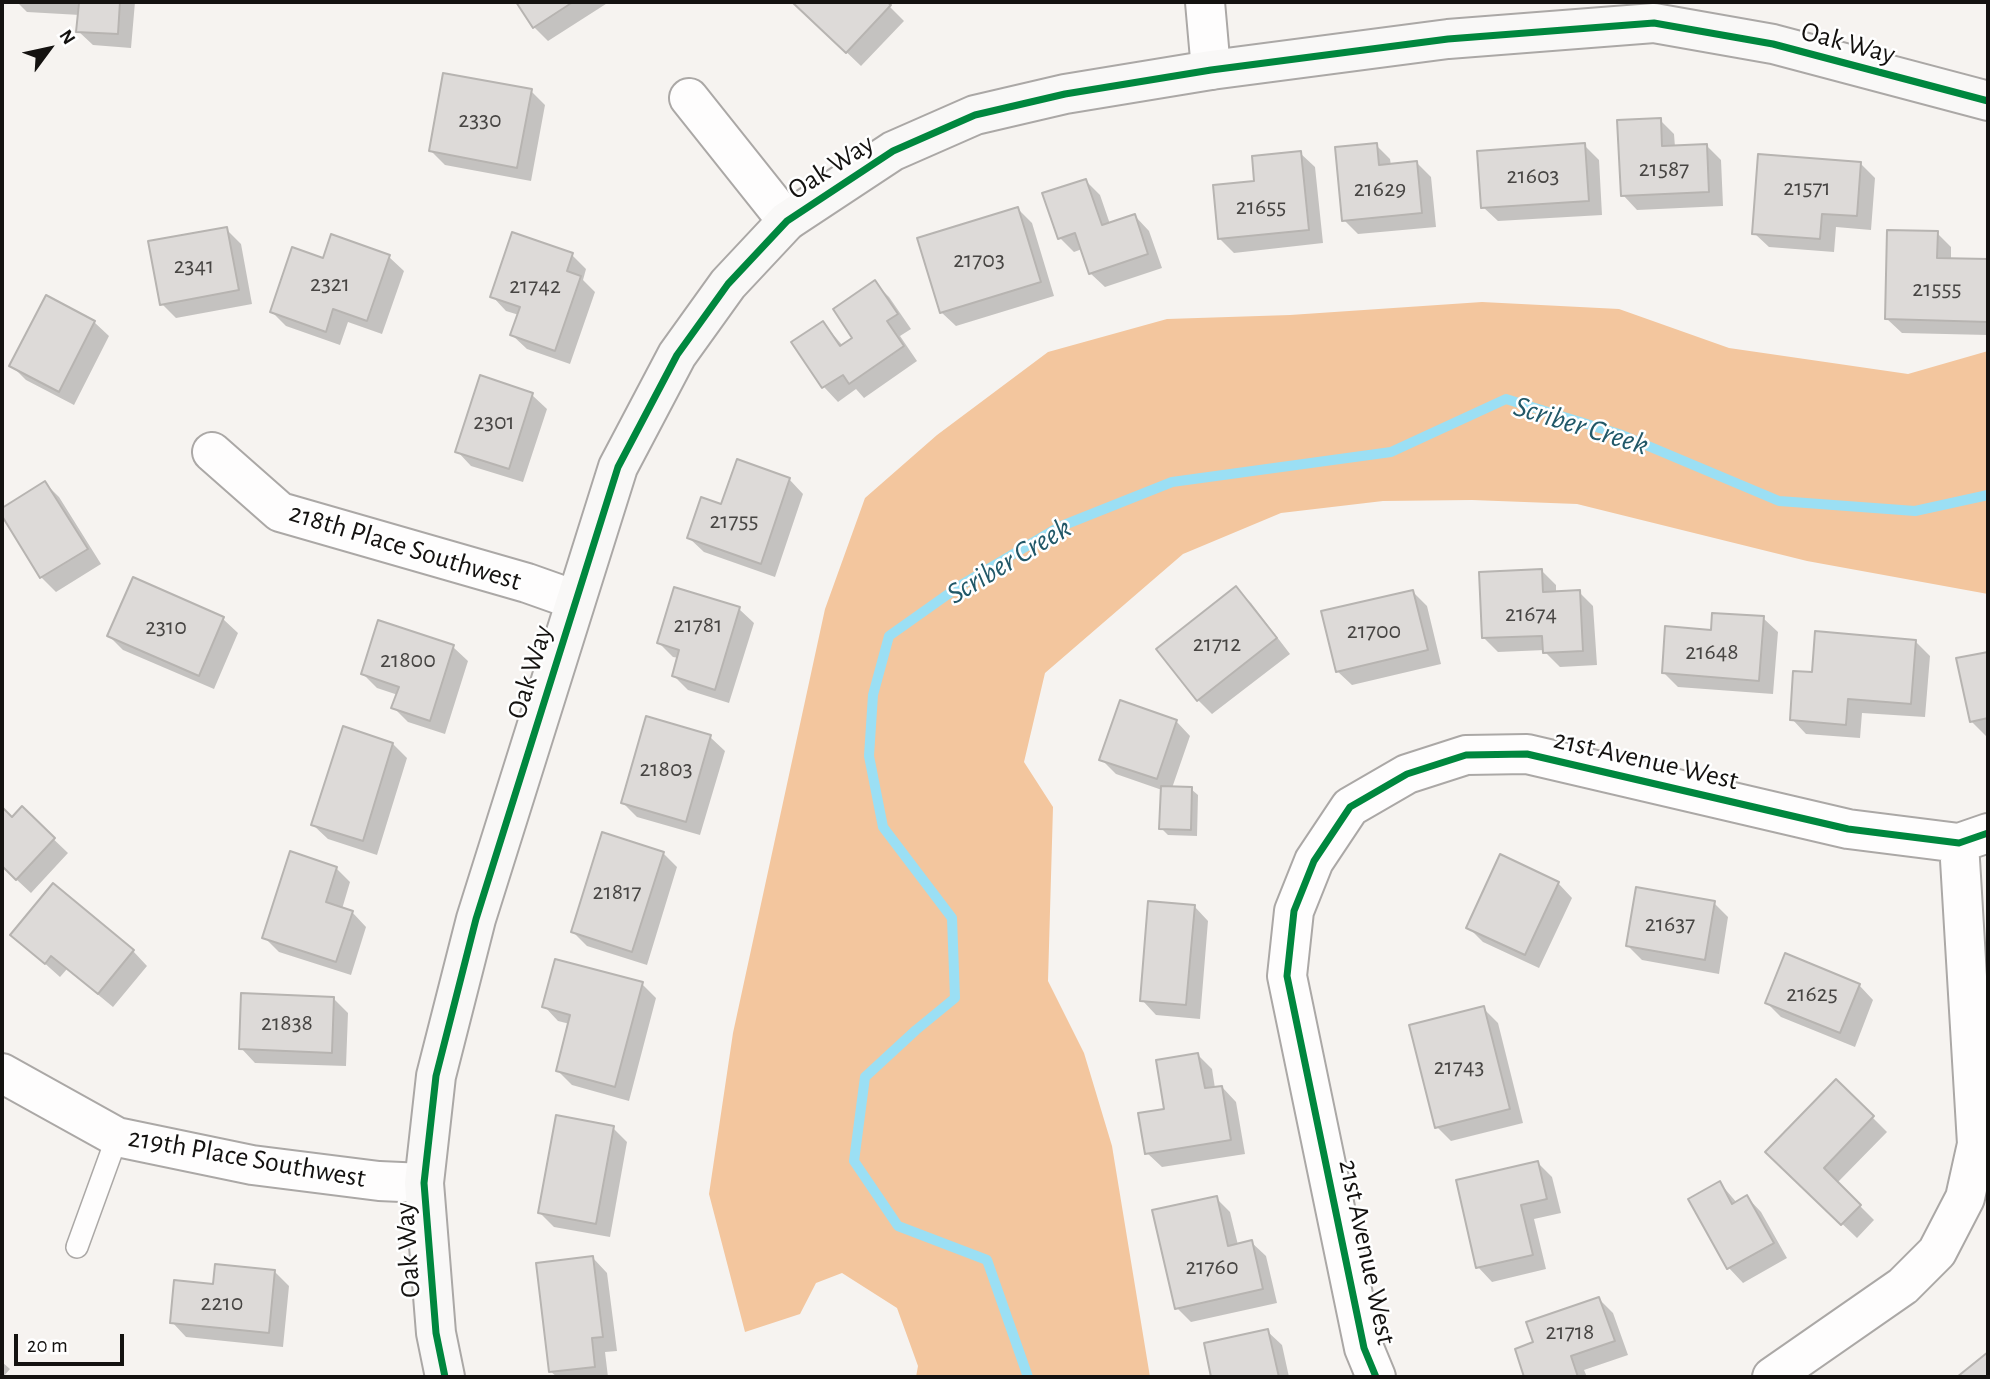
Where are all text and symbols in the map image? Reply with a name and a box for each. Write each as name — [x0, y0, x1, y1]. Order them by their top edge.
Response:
north arrow — [14, 14, 84, 84]
street label: Oak Way — [1797, 14, 1899, 72]
text: N — [55, 27, 79, 48]
house number: 2330 — [458, 106, 502, 134]
street label: Oak Way — [782, 127, 880, 207]
house number: 21587 — [1639, 155, 1689, 183]
house number: 21603 — [1506, 162, 1560, 190]
house number: 21571 — [1783, 174, 1831, 202]
house number: 21629 — [1354, 175, 1406, 203]
house number: 21655 — [1236, 193, 1286, 221]
house number: 21703 — [953, 246, 1005, 274]
house number: 2341 — [174, 252, 214, 280]
house number: 2321 — [310, 270, 350, 298]
house number: 21742 — [509, 272, 561, 300]
house number: 21555 — [1912, 275, 1962, 303]
water label: Scriber Creek — [1509, 389, 1653, 463]
house number: 2301 — [473, 408, 515, 436]
street label: 218th Place Southwest — [285, 496, 525, 598]
house number: 21755 — [709, 507, 759, 535]
water label: Scriber Creek — [940, 510, 1078, 612]
house number: 21674 — [1505, 600, 1557, 628]
house number: 21781 — [674, 611, 722, 639]
house number: 2310 — [145, 613, 187, 641]
house number: 21700 — [1347, 617, 1401, 645]
street label: Oak Way — [500, 621, 560, 723]
house number: 21712 — [1193, 630, 1241, 658]
house number: 21648 — [1685, 638, 1739, 666]
house number: 21800 — [380, 646, 436, 674]
street label: 21st Avenue West — [1550, 722, 1742, 798]
house number: 21803 — [639, 755, 693, 783]
house number: 21817 — [593, 878, 641, 906]
house number: 21637 — [1645, 910, 1695, 938]
house number: 21625 — [1786, 980, 1838, 1008]
house number: 21838 — [261, 1009, 313, 1037]
house number: 21743 — [1434, 1053, 1484, 1081]
street label: 219th Place Southwest — [126, 1121, 368, 1195]
street label: 21st Avenue West — [1331, 1156, 1403, 1348]
street label: Oak Way — [388, 1201, 428, 1299]
house number: 21760 — [1185, 1253, 1239, 1281]
house number: 2210 — [201, 1289, 243, 1317]
house number: 21718 — [1546, 1318, 1594, 1346]
scale bar — [18, 1320, 128, 1364]
text: 20 m — [27, 1335, 68, 1356]

